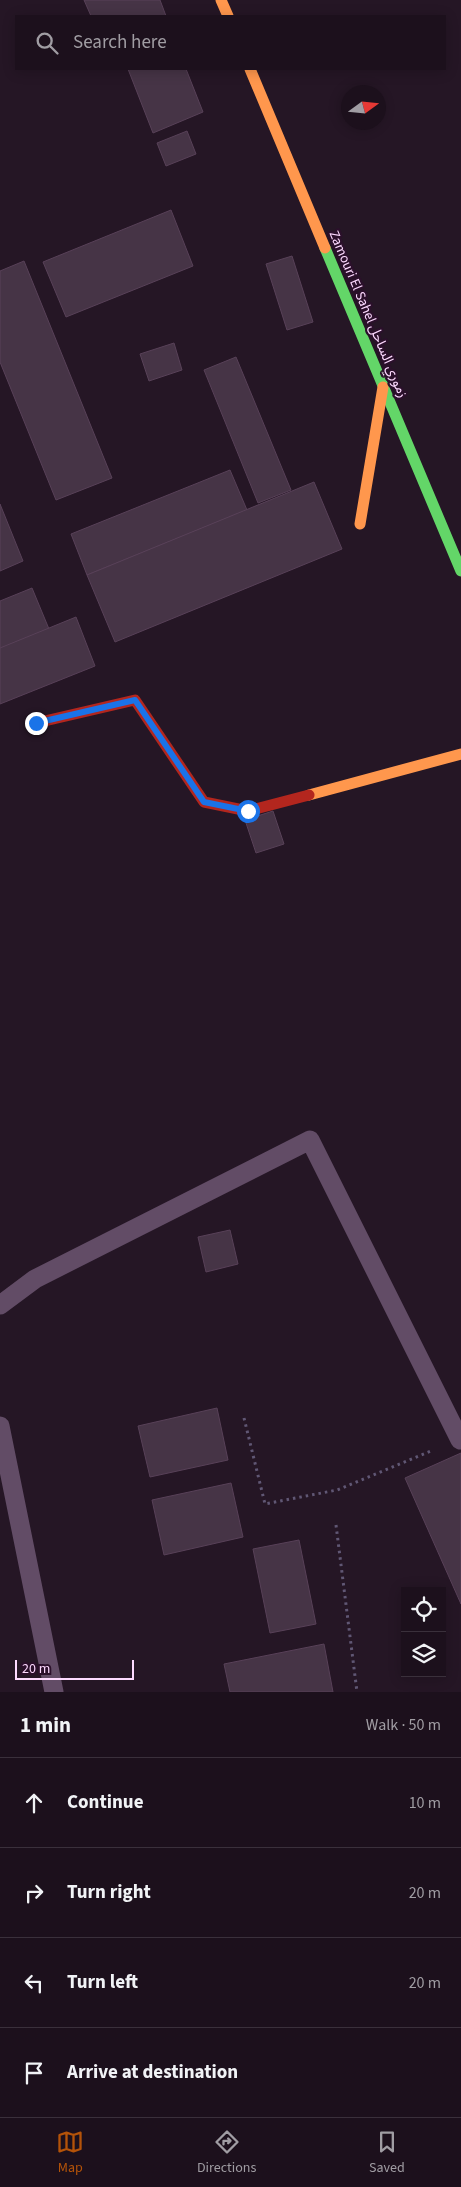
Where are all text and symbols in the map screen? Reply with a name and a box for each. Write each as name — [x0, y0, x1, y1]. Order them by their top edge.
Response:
search box — [15, 15, 446, 70]
icon: search — [33, 29, 61, 57]
text: Search here — [73, 29, 167, 56]
north arrow — [341, 85, 386, 130]
street label: Zamouri El Sahel زموري الساحل — [323, 228, 412, 401]
route end — [25, 712, 48, 735]
route start — [237, 800, 260, 823]
map controls — [401, 1587, 446, 1677]
button: locate — [401, 1587, 446, 1632]
button: layers — [401, 1632, 446, 1677]
scale bar — [15, 1657, 134, 1680]
text: 20 m — [22, 1659, 50, 1679]
text: 1 min — [20, 1710, 71, 1740]
text: Walk · 50 m — [366, 1714, 441, 1736]
icon: ahead — [20, 1789, 48, 1817]
text: Continue — [67, 1789, 144, 1816]
text: 10 m — [409, 1792, 441, 1814]
icon: right — [20, 1879, 48, 1907]
text: Turn right — [67, 1879, 151, 1906]
text: 20 m — [409, 1882, 441, 1904]
icon: left — [20, 1969, 48, 1997]
text: Turn left — [67, 1969, 138, 1996]
text: 20 m — [409, 1972, 441, 1994]
icon: arrive — [20, 2059, 48, 2087]
text: Arrive at destination — [67, 2059, 238, 2086]
tab: Map — [56, 2128, 84, 2178]
tab: Directions — [197, 2128, 256, 2178]
tab: Saved — [369, 2128, 405, 2178]

